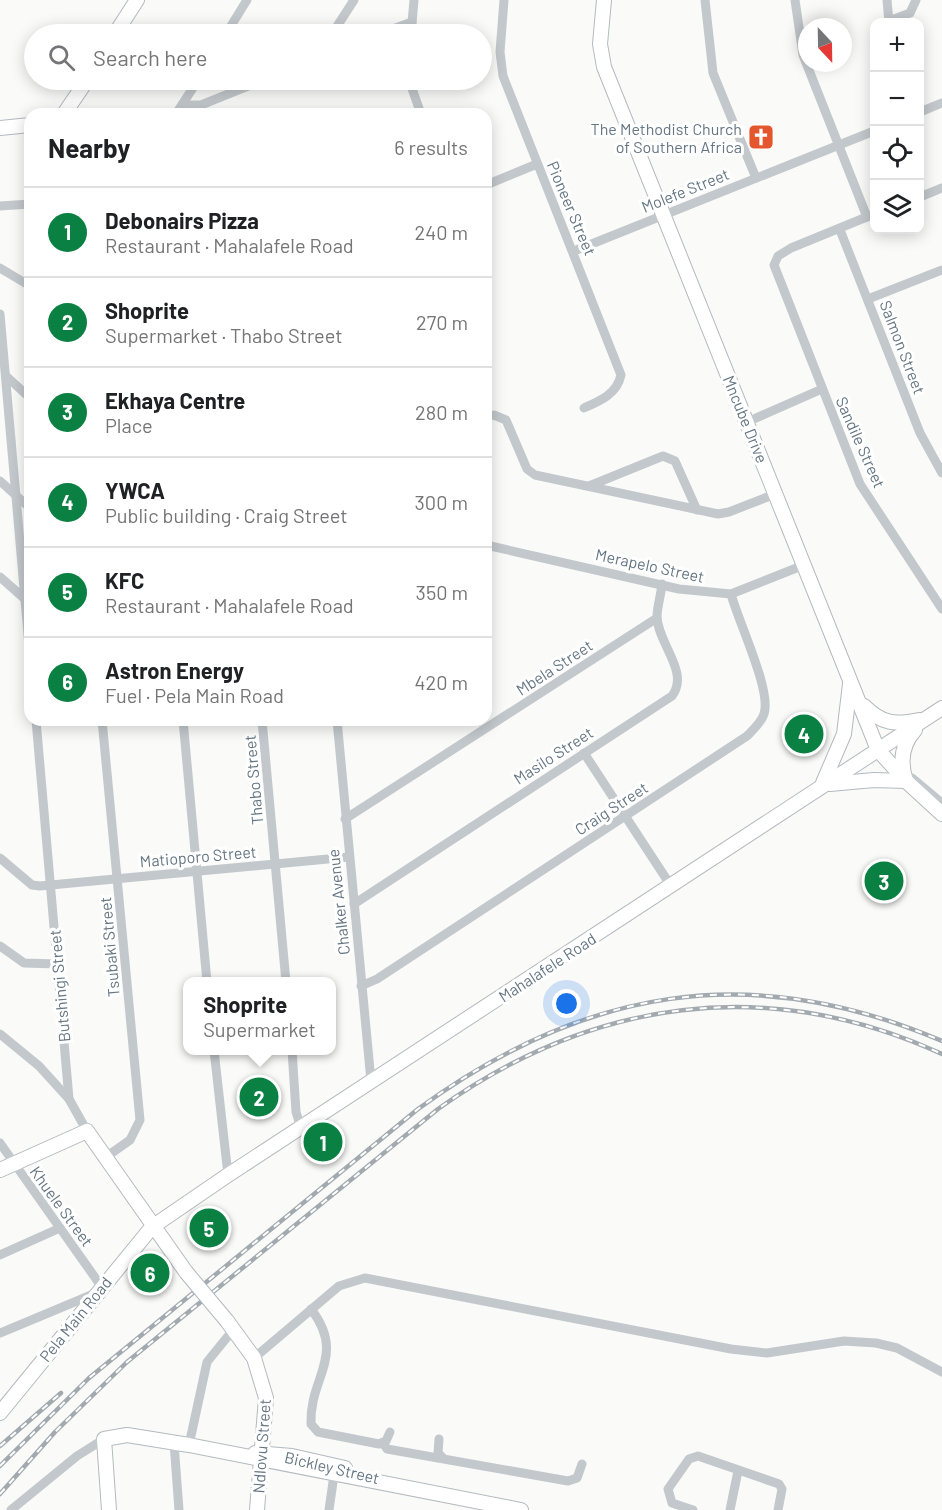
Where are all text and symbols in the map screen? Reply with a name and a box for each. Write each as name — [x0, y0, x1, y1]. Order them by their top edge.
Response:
north arrow — [798, 18, 852, 72]
map controls — [870, 18, 924, 234]
button: + — [870, 18, 924, 72]
search box — [24, 24, 492, 90]
icon: search — [45, 41, 78, 74]
text: Search here — [93, 44, 207, 70]
button: − — [870, 72, 924, 126]
place label: The Methodist Church of Southern Africa — [591, 119, 742, 156]
church icon: The Methodist Church of Southern Africa — [746, 122, 776, 152]
button: locate — [870, 126, 924, 180]
text: Nearby — [48, 132, 130, 163]
text: 6 results — [394, 135, 468, 159]
street label: Pioneer Street — [544, 158, 600, 258]
street label: Molefe Street — [639, 164, 731, 216]
button: layers — [870, 180, 924, 234]
text: Debonairs Pizza — [105, 207, 259, 233]
text: 1 — [64, 220, 71, 244]
text: 240 m — [414, 220, 468, 244]
text: Restaurant · Mahalafele Road — [105, 233, 354, 257]
text: Shoprite — [105, 297, 189, 323]
street label: Salmon Street — [876, 298, 930, 396]
text: 2 — [62, 310, 73, 334]
text: 270 m — [416, 310, 468, 334]
text: Supermarket · Thabo Street — [105, 323, 343, 347]
street label: Mncube Drive — [720, 372, 772, 466]
text: Ekhaya Centre — [105, 387, 245, 413]
street label: Sandile Street — [832, 393, 890, 491]
text: 3 — [62, 400, 73, 424]
text: 280 m — [415, 400, 468, 424]
text: Place — [105, 413, 153, 437]
text: YWCA — [105, 477, 165, 503]
text: 4 — [61, 490, 74, 514]
text: 300 m — [415, 490, 468, 514]
text: Public building · Craig Street — [105, 503, 348, 527]
street label: Merapelo Street — [594, 544, 706, 586]
text: KFC — [105, 567, 144, 593]
text: 5 — [62, 580, 73, 604]
text: 350 m — [416, 580, 468, 604]
text: Restaurant · Mahalafele Road — [105, 593, 354, 617]
street label: Mbela Street — [512, 635, 596, 699]
text: Astron Energy — [105, 657, 244, 683]
text: 6 — [62, 670, 73, 694]
text: 420 m — [414, 670, 468, 694]
text: Fuel · Pela Main Road — [105, 683, 284, 707]
pin: 4 — [784, 712, 824, 756]
street label: Masilo Street — [510, 722, 596, 788]
street label: Thabo Street — [240, 734, 266, 826]
street label: Craig Street — [571, 777, 651, 839]
street label: Matioporo Street — [139, 841, 257, 871]
street label: Chalker Avenue — [323, 848, 353, 956]
pin: 3 — [864, 858, 904, 904]
street label: Tsubaki Street — [95, 896, 123, 998]
street label: Mahalafele Road — [495, 928, 599, 1006]
street label: Butshingi Street — [45, 929, 73, 1043]
popup — [183, 977, 336, 1055]
your location — [552, 989, 581, 1018]
text: Shoprite — [203, 991, 287, 1017]
text: Supermarket — [203, 1017, 316, 1041]
pin: 2 — [240, 1074, 278, 1120]
pin: 1 — [304, 1120, 342, 1164]
street label: Khuele Street — [27, 1162, 97, 1250]
pin: 5 — [190, 1206, 228, 1250]
pin: 6 — [130, 1250, 170, 1296]
street label: Pela Main Road — [35, 1273, 115, 1365]
street label: Ndlovu Street — [248, 1398, 274, 1494]
street label: Bickley Street — [283, 1447, 381, 1487]

